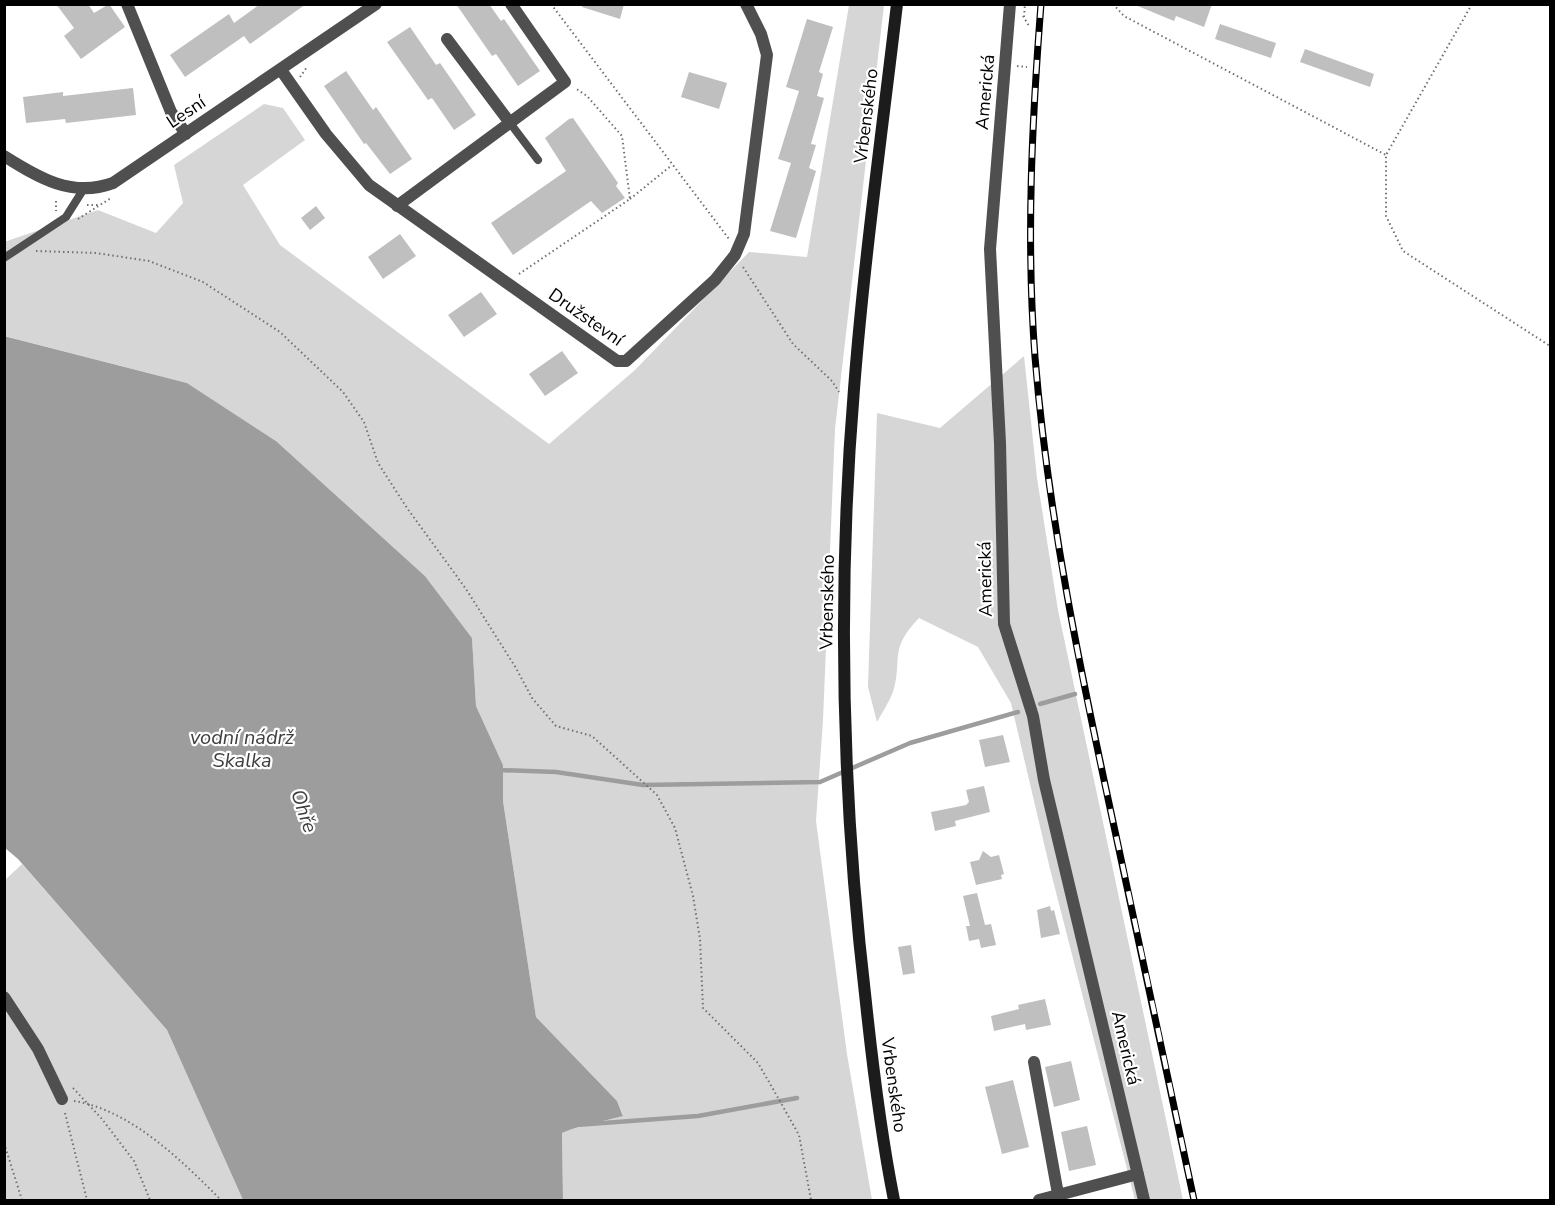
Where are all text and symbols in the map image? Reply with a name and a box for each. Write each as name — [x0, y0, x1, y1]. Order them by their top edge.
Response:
street label: Americká — [970, 53, 1000, 131]
street label: Vrbenského — [848, 67, 884, 166]
street label: Lesní — [162, 90, 211, 134]
street label: Družstevní — [544, 282, 629, 352]
street label: Americká — [972, 541, 998, 617]
street label: Vrbenského — [814, 554, 840, 651]
water label: vodní nádrž Skalka — [190, 724, 295, 774]
water label: Ohře — [284, 786, 324, 837]
street label: Americká — [1106, 1009, 1146, 1087]
street label: Vrbenského — [875, 1035, 913, 1134]

